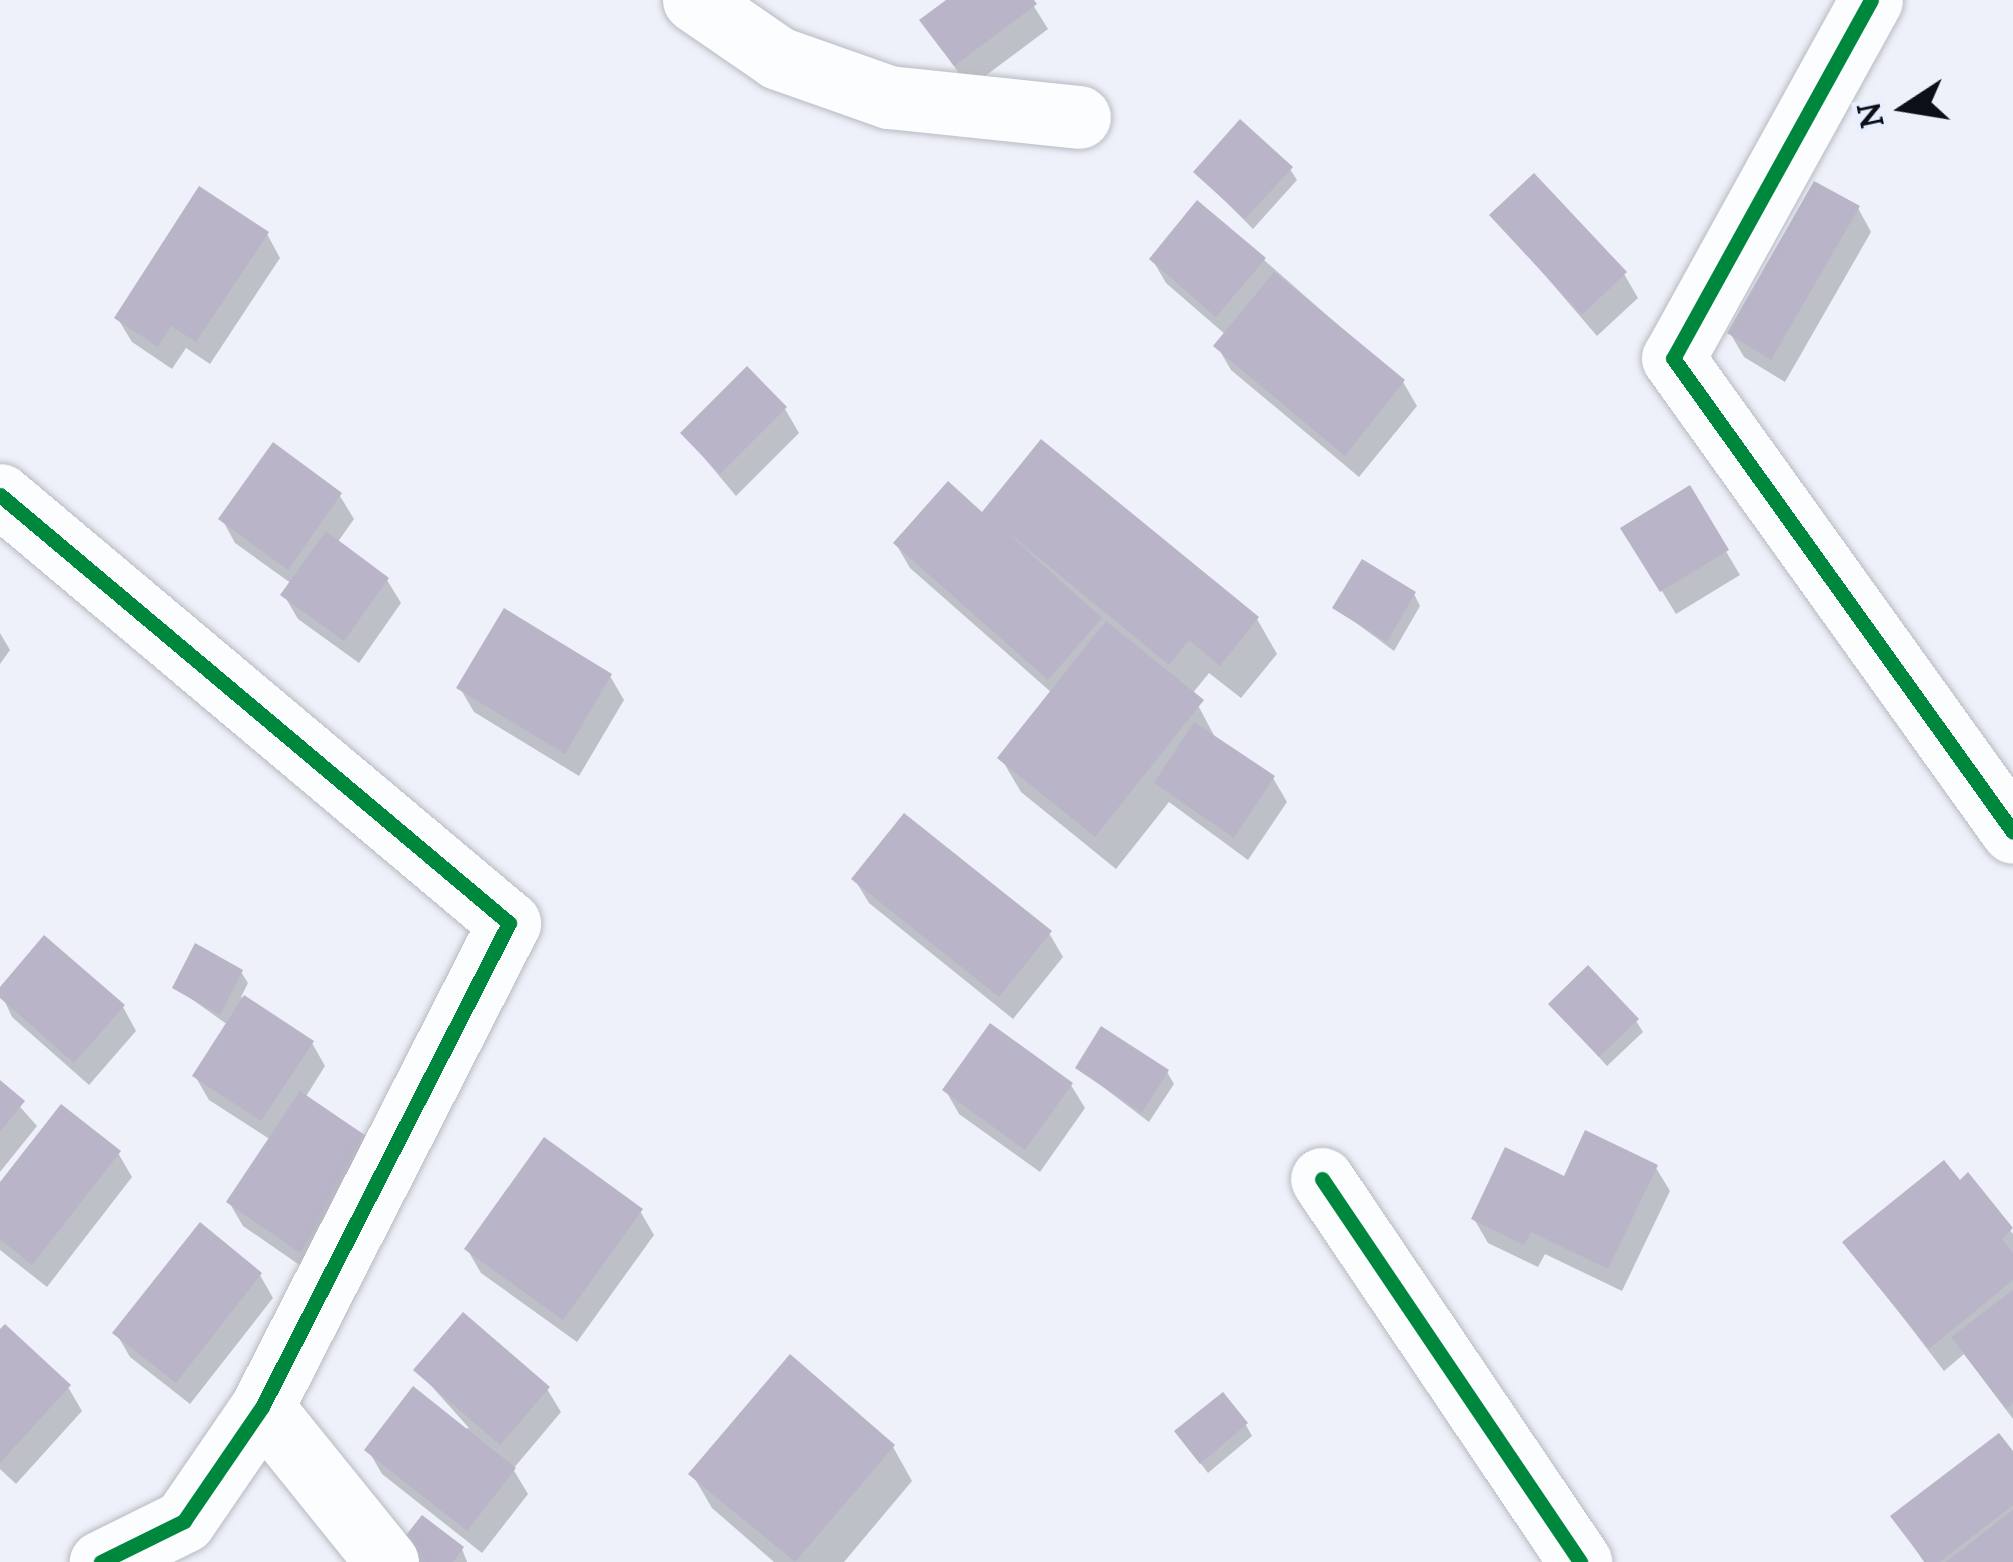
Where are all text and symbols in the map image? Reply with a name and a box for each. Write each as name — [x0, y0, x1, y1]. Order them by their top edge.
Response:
north arrow — [1845, 48, 1965, 168]
text: N — [1847, 99, 1893, 132]

